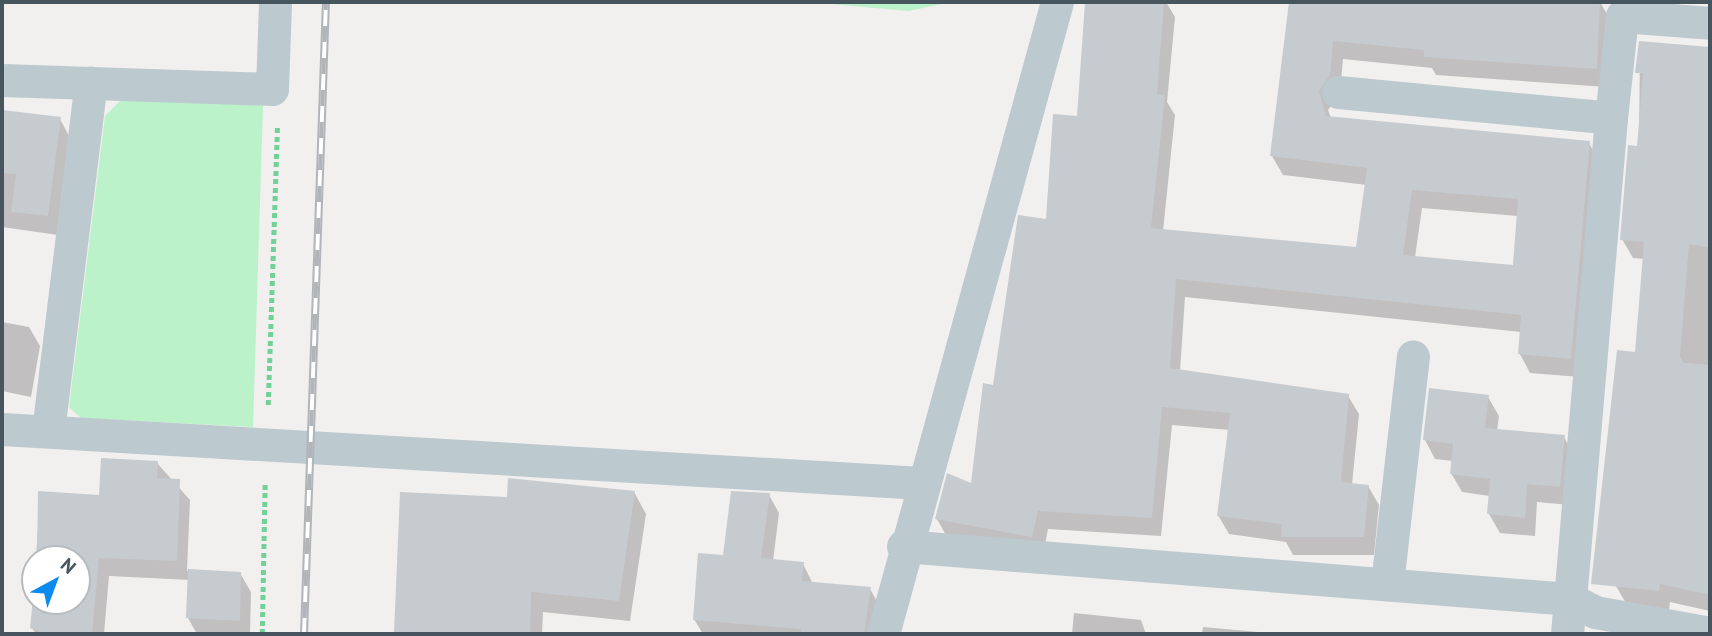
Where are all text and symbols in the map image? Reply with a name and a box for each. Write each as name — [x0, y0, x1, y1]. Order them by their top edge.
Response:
north arrow — [21, 545, 91, 615]
text: N — [56, 553, 81, 579]

